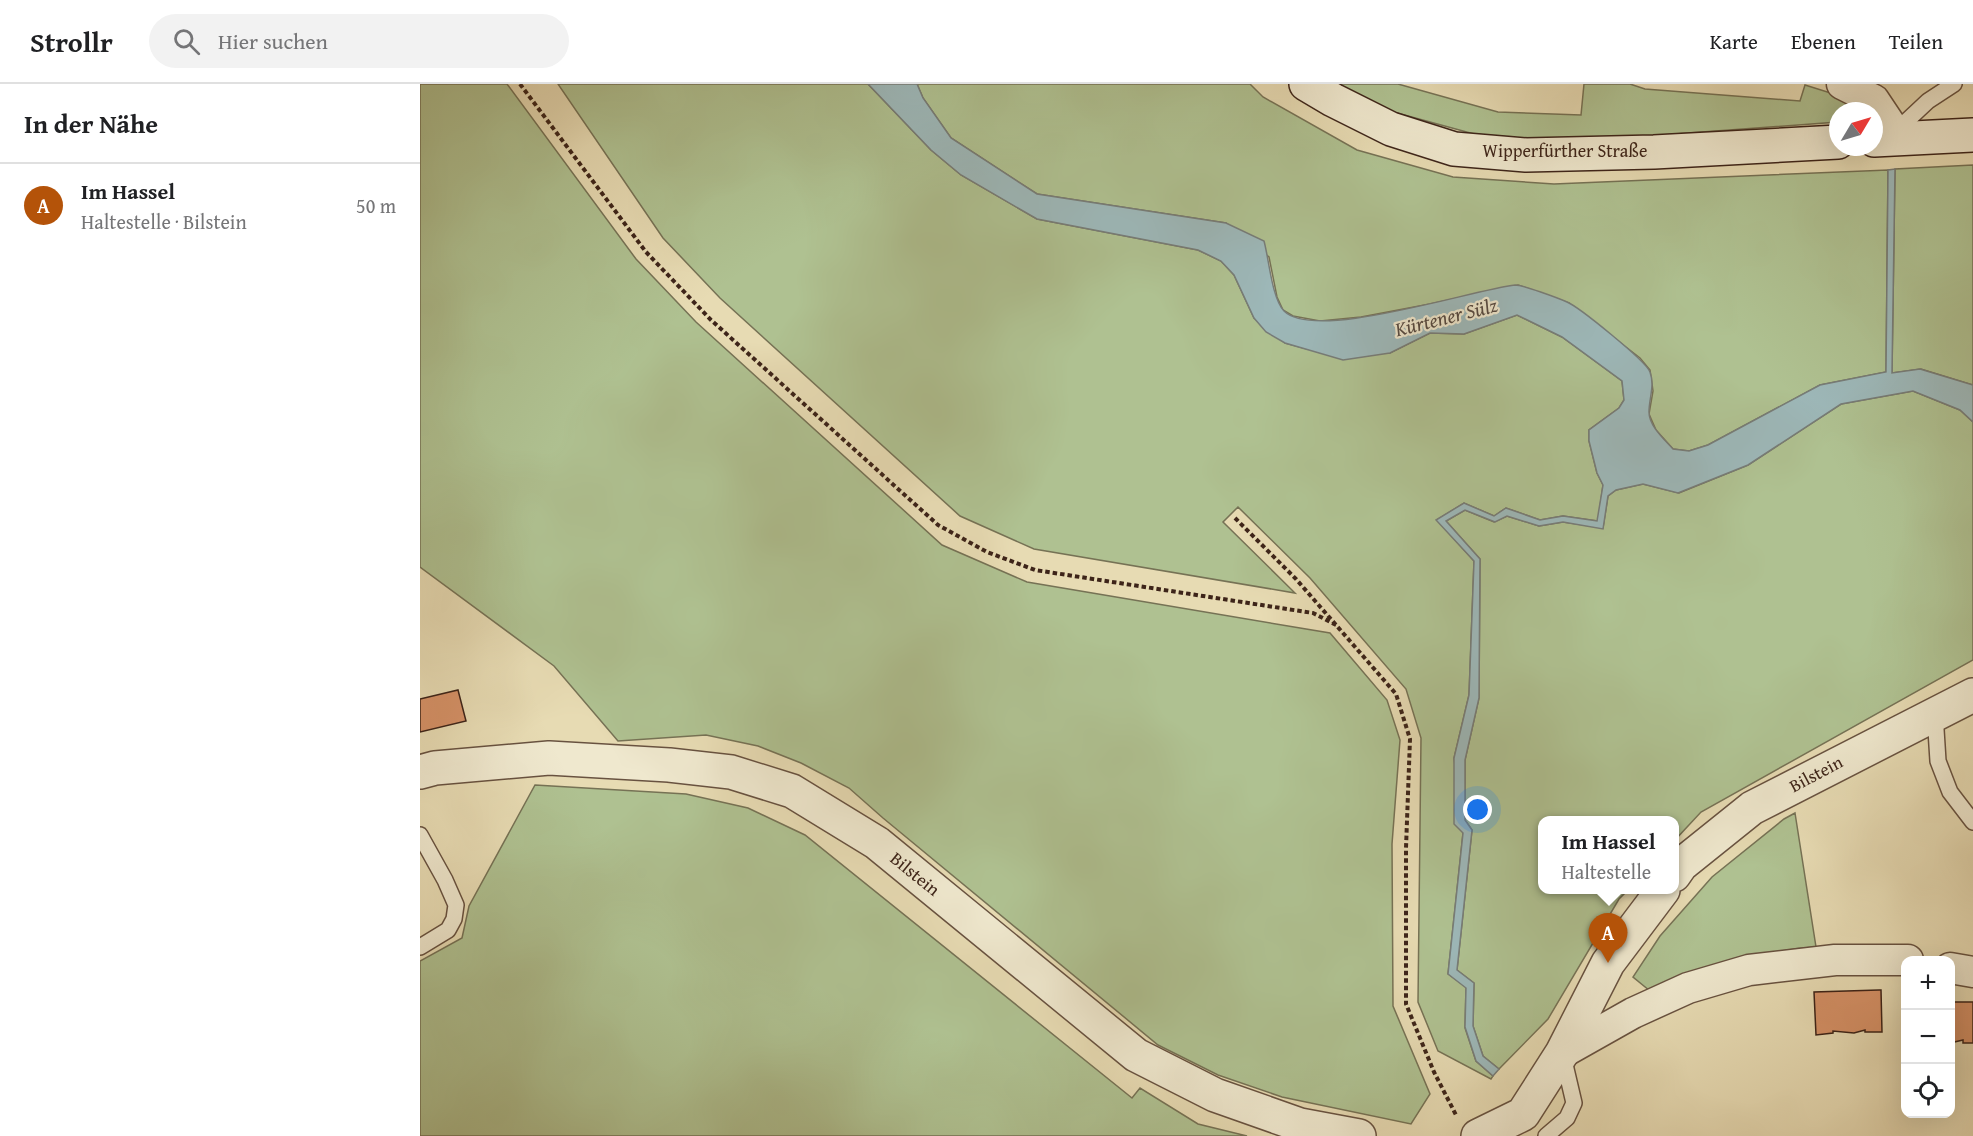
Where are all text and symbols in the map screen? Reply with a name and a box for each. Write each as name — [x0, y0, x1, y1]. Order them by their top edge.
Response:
search box — [149, 14, 569, 68]
text: Strollr — [30, 21, 113, 62]
icon: search — [170, 25, 203, 58]
text: Hier suchen — [218, 25, 328, 57]
text: Karte — [1710, 26, 1758, 57]
text: Ebenen — [1791, 26, 1856, 57]
text: Teilen — [1889, 26, 1943, 57]
north arrow — [1829, 102, 1883, 156]
text: In der Nähe — [24, 104, 158, 143]
street label: Wipperfürther Straße — [1483, 137, 1647, 164]
text: Im Hassel — [81, 175, 175, 207]
text: A — [37, 191, 50, 220]
text: 50 m — [356, 191, 396, 220]
text: Haltestelle · Bilstein — [81, 207, 247, 236]
water label: Kürtener Sülz — [1391, 290, 1501, 343]
street label: Bilstein — [1784, 748, 1847, 799]
your location — [1463, 795, 1492, 824]
popup — [1538, 816, 1679, 894]
text: Im Hassel — [1561, 825, 1656, 857]
street label: Bilstein — [885, 845, 946, 902]
text: Haltestelle — [1561, 857, 1651, 886]
pin: A — [1588, 914, 1628, 963]
map controls — [1901, 956, 1955, 1118]
button: + — [1901, 956, 1955, 1010]
button: − — [1901, 1010, 1955, 1064]
button: locate — [1901, 1064, 1955, 1118]

